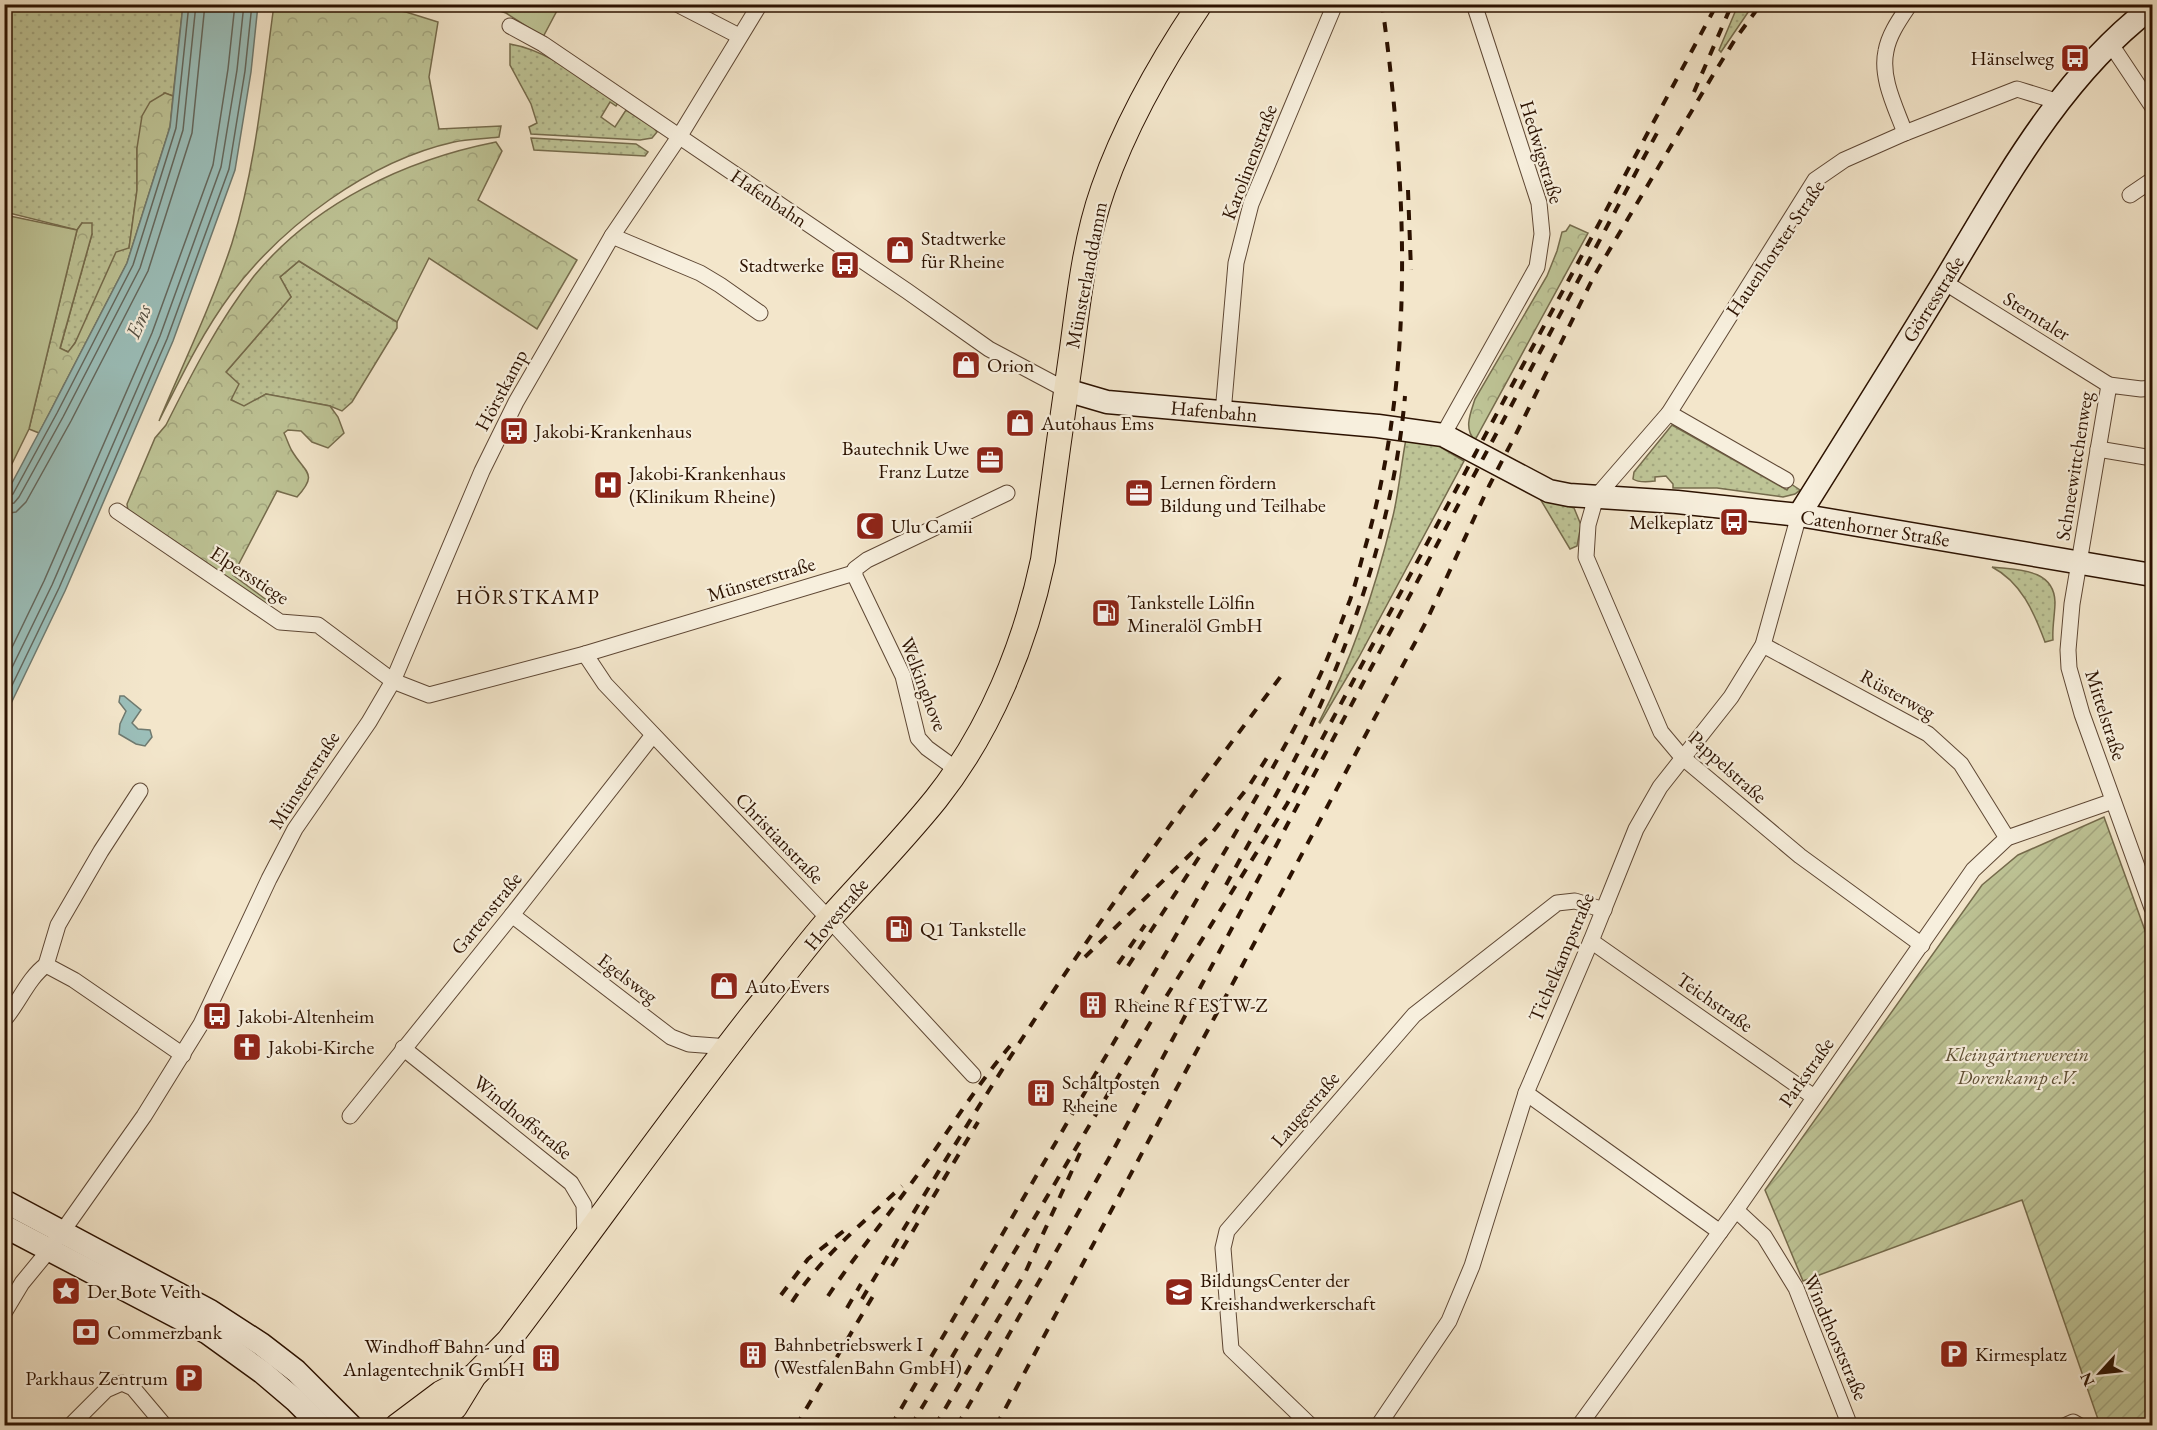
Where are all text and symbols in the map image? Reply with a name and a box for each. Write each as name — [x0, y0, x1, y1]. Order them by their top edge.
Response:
bus stop icon: Hänselweg — [2059, 42, 2091, 74]
place label: Hänselweg — [1971, 45, 2054, 71]
street label: Hedwigstraße — [1514, 97, 1570, 207]
street label: Karolinenstraße — [1215, 100, 1283, 224]
street label: Hafenbahn — [726, 163, 813, 233]
street label: Hauenhorster Straße — [1720, 175, 1830, 321]
street label: Münsterlanddamm — [1059, 199, 1113, 351]
place label: Stadtwerke für Rheine — [921, 225, 1006, 274]
shop icon: Stadtwerke für Rheine — [884, 234, 916, 266]
bus stop icon: Stadtwerke — [829, 249, 861, 281]
street label: Görresstraße — [1896, 251, 1970, 347]
place label: Stadtwerke — [739, 252, 824, 278]
street label: Sterntaler — [1999, 285, 2076, 347]
water label: Ems — [118, 300, 157, 343]
street label: Hörstkamp — [469, 345, 533, 435]
shop icon: Orion — [950, 349, 982, 381]
place label: Orion — [987, 352, 1035, 378]
street label: Schneewittchenweg — [2049, 389, 2099, 543]
street label: Hafenbahn — [1169, 394, 1259, 428]
shop icon: Autohaus Ems — [1004, 407, 1036, 439]
place label: Autohaus Ems — [1040, 410, 1154, 436]
bus stop icon: Jakobi-Krankenhaus — [498, 415, 530, 447]
place label: Jakobi-Krankenhaus — [533, 418, 692, 444]
place label: Bautechnik Uwe Franz Lutze — [842, 435, 969, 484]
office icon: Bautechnik Uwe Franz Lutze — [974, 444, 1006, 476]
place label: Jakobi-Krankenhaus (Klinikum Rheine) — [627, 460, 786, 509]
hospital icon: Jakobi-Krankenhaus (Klinikum Rheine) — [592, 469, 624, 501]
place label: Lernen fördern Bildung und Teilhabe — [1160, 469, 1326, 518]
office icon: Lernen fördern Bildung und Teilhabe — [1123, 477, 1155, 509]
street label: Catenhorner Straße — [1798, 503, 1952, 553]
bus stop icon: Melkeplatz — [1718, 506, 1750, 538]
place label: Melkeplatz — [1629, 509, 1713, 535]
mosque icon: Ulu Camii — [854, 510, 886, 542]
place label: Ulu Camii — [891, 513, 973, 539]
street label: Elpersstiege — [205, 540, 295, 610]
street label: Münsterstraße — [704, 550, 818, 608]
district label: HÖRSTKAMP — [456, 583, 600, 610]
place label: Tankstelle Lölfin Mineralöl GmbH — [1127, 589, 1263, 638]
fuel station icon: Tankstelle Lölfin Mineralöl GmbH — [1090, 597, 1122, 629]
street label: Welkinghove — [894, 633, 954, 735]
street label: Rüsterweg — [1856, 663, 1940, 725]
street label: Mittelstraße — [2079, 667, 2133, 764]
street label: Pappelstraße — [1683, 725, 1773, 809]
street label: Münsterstraße — [263, 726, 345, 834]
street label: Christianstraße — [730, 787, 830, 889]
street label: Gartenstraße — [445, 866, 527, 960]
street label: Hovestraße — [798, 872, 874, 956]
street label: Tichelkampstraße — [1522, 888, 1600, 1026]
fuel station icon: Q1 Tankstelle — [883, 913, 915, 945]
place label: Q1 Tankstelle — [920, 916, 1026, 942]
street label: Egelsweg — [593, 947, 664, 1009]
street label: Teichstraße — [1672, 966, 1759, 1038]
shop icon: Auto Evers — [708, 970, 740, 1002]
place label: Auto Evers — [744, 973, 829, 999]
building icon: Rheine Rf ESTW-Z — [1077, 989, 1109, 1021]
place label: Rheine Rf ESTW-Z — [1114, 992, 1267, 1018]
bus stop icon: Jakobi-Altenheim — [201, 1000, 233, 1032]
place label: Jakobi-Altenheim — [236, 1003, 375, 1029]
church icon: Jakobi-Kirche — [231, 1031, 263, 1063]
street label: Parkstraße — [1773, 1032, 1840, 1112]
place label: Jakobi-Kirche — [266, 1034, 374, 1060]
park label: Kleingärtnerverein Dorenkamp e.V. — [1944, 1041, 2089, 1090]
street label: Laugestraße — [1265, 1066, 1345, 1152]
street label: Windhoffstraße — [468, 1069, 578, 1165]
place label: Schaltposten Rheine — [1062, 1069, 1161, 1118]
building icon: Schaltposten Rheine — [1025, 1077, 1057, 1109]
place label: BildungsCenter der Kreishandwerkerschaft — [1200, 1267, 1376, 1316]
street label: Windthorststraße — [1798, 1270, 1874, 1404]
place icon: Der Bote Veith — [50, 1275, 82, 1307]
school or university icon: BildungsCenter der Kreishandwerkerschaft — [1163, 1276, 1195, 1308]
place label: Der Bote Veith — [87, 1278, 201, 1304]
bank icon: Commerzbank — [70, 1316, 102, 1348]
place label: Commerzbank — [107, 1319, 223, 1345]
place label: Bahnbetriebswerk I (WestfalenBahn GmbH) — [774, 1331, 962, 1380]
place label: Windhoff Bahn- und Anlagentechnik GmbH — [342, 1333, 526, 1382]
parking icon: Kirmesplatz — [1938, 1338, 1970, 1370]
building icon: Bahnbetriebswerk I (WestfalenBahn GmbH) — [737, 1339, 769, 1371]
place label: Kirmesplatz — [1975, 1341, 2067, 1367]
building icon: Windhoff Bahn- und Anlagentechnik GmbH — [530, 1342, 562, 1374]
north arrow — [2070, 1343, 2130, 1403]
parking icon: Parkhaus Zentrum — [173, 1362, 205, 1394]
place label: Parkhaus Zentrum — [25, 1365, 168, 1391]
text: N — [2075, 1369, 2099, 1390]

